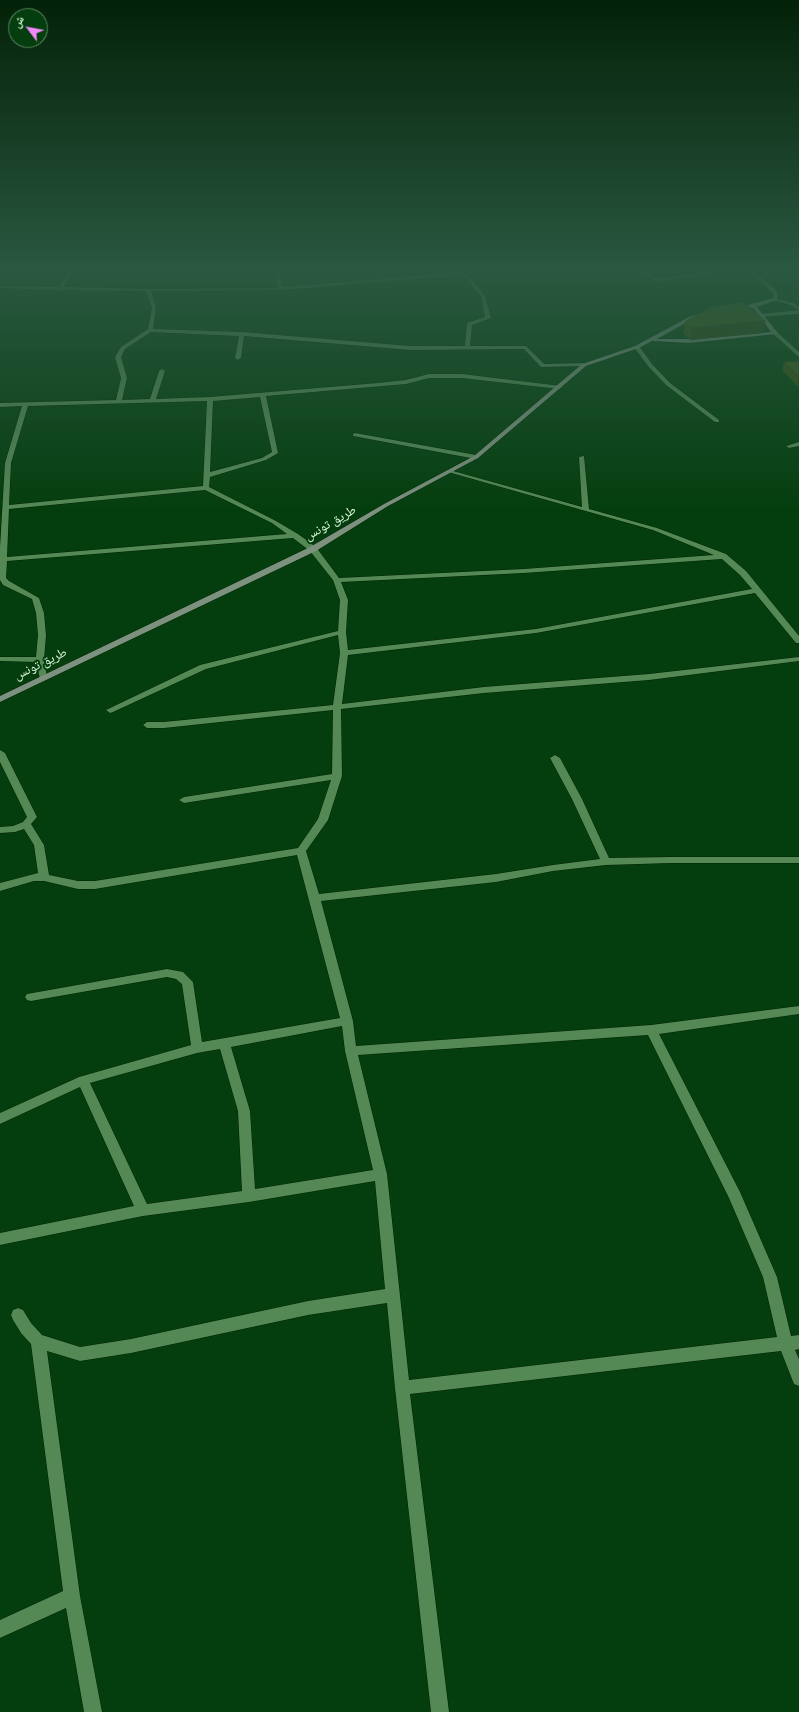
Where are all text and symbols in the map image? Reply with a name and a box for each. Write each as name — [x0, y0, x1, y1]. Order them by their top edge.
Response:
north arrow — [8, 8, 48, 48]
text: ش — [8, 12, 29, 31]
street label: طريق تونس — [302, 503, 360, 545]
street label: طريق تونس — [12, 645, 70, 685]

